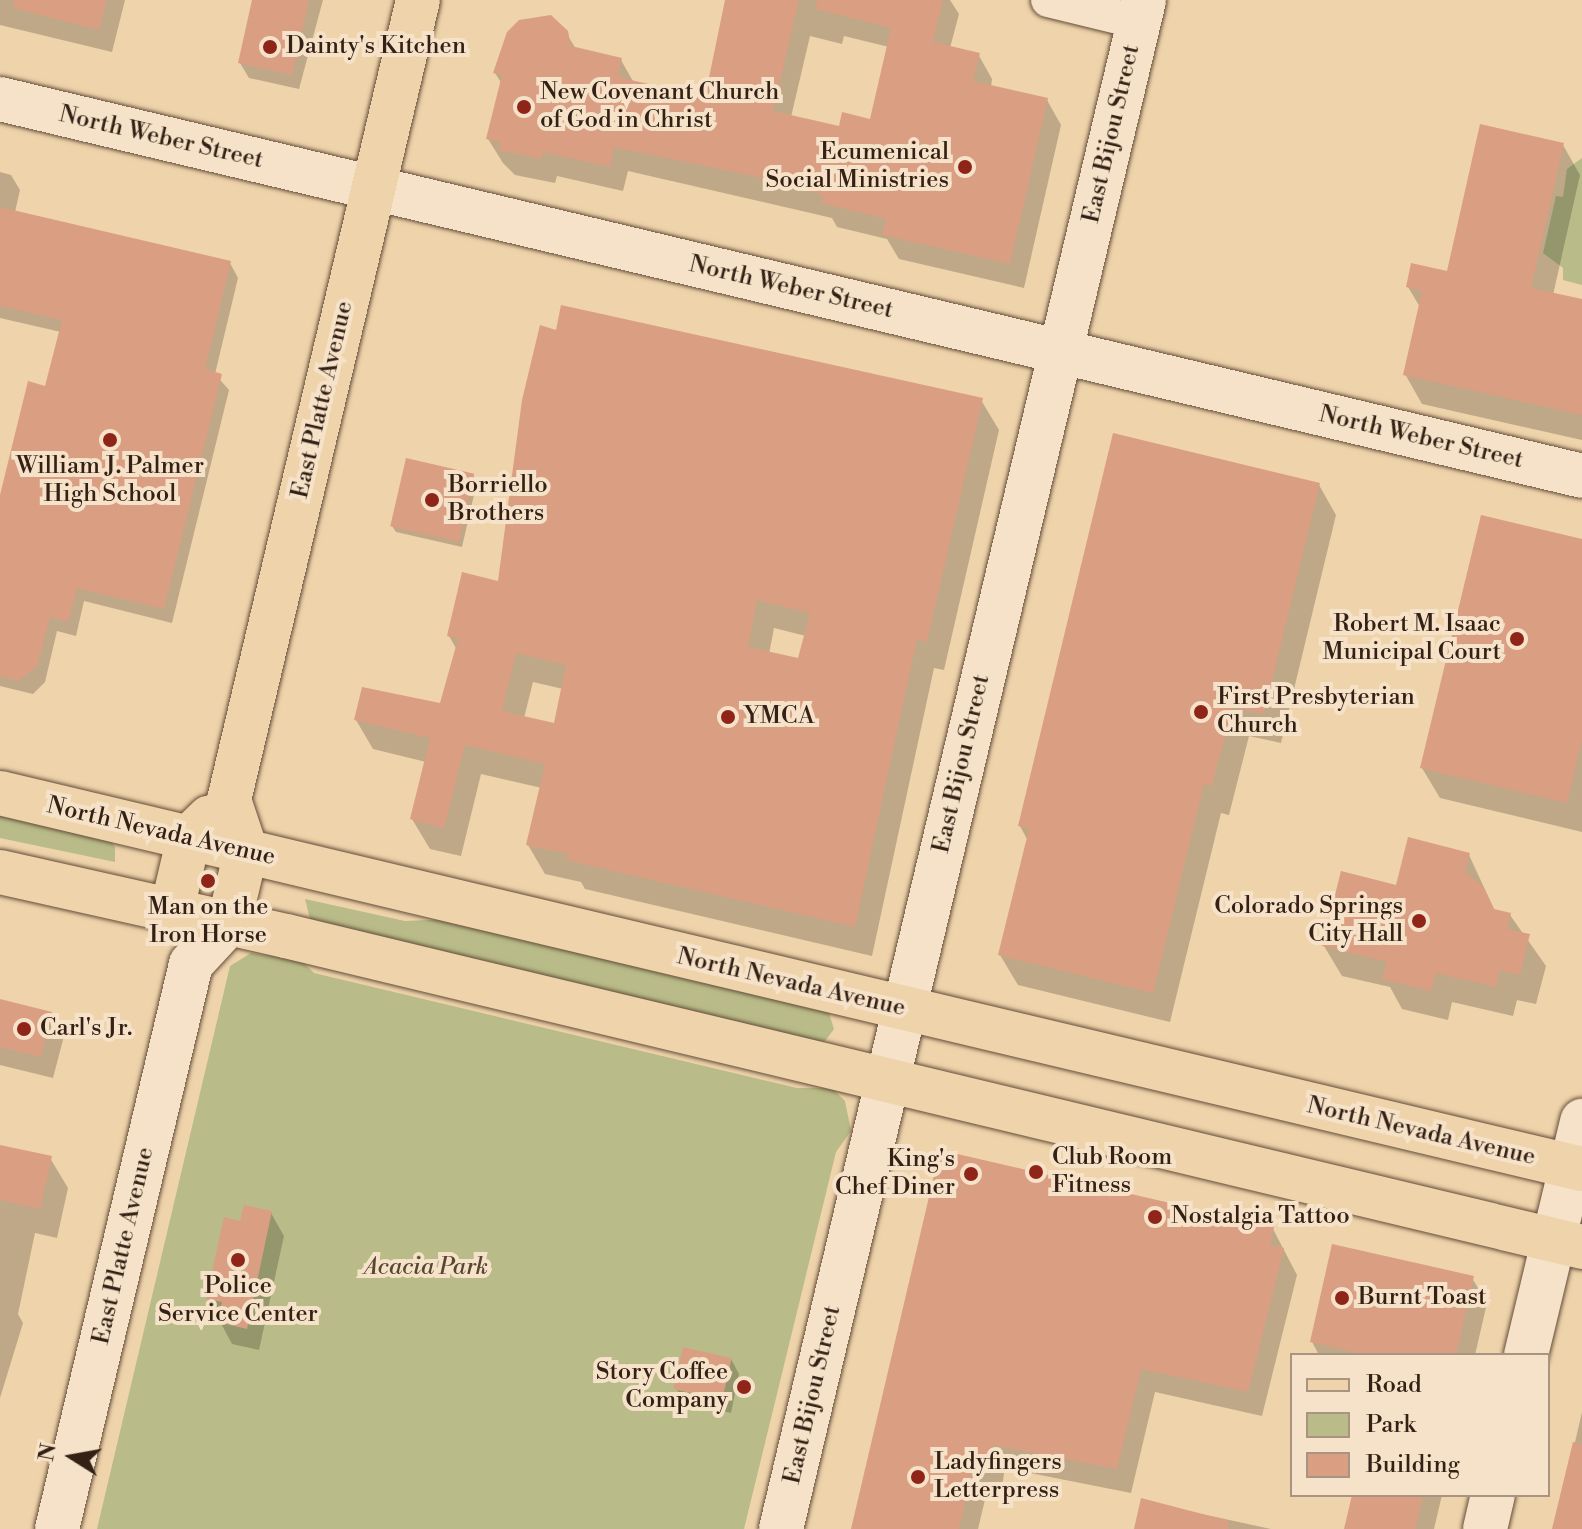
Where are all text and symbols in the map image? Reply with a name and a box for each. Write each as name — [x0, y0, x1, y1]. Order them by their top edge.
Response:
place label: Dainty's Kitchen — [286, 33, 466, 61]
marker: Dainty's Kitchen — [261, 38, 279, 56]
street label: East Bijou Street — [1077, 42, 1147, 226]
place label: New Covenant Church of God in Christ — [540, 79, 779, 135]
marker: New Covenant Church of God in Christ — [515, 98, 533, 116]
street label: North Weber Street — [56, 100, 266, 176]
place label: Ecumenical Social Ministries — [766, 139, 949, 195]
marker: Ecumenical Social Ministries — [956, 158, 974, 176]
street label: North Weber Street — [686, 250, 896, 326]
street label: East Platte Avenue — [286, 299, 360, 501]
street label: North Weber Street — [1316, 400, 1526, 476]
marker: William J. Palmer High School — [101, 431, 119, 449]
place label: William J. Palmer High School — [16, 453, 204, 509]
place label: Borriello Brothers — [448, 472, 548, 528]
marker: Borriello Brothers — [423, 491, 441, 509]
place label: Robert M. Isaac Municipal Court — [1323, 611, 1501, 667]
marker: Robert M. Isaac Municipal Court — [1508, 630, 1526, 648]
street label: East Bijou Street — [927, 672, 997, 856]
place label: First Presbyterian Church — [1217, 684, 1415, 740]
place label: YMCA — [744, 703, 815, 731]
marker: First Presbyterian Church — [1192, 703, 1210, 721]
marker: YMCA — [719, 708, 737, 726]
street label: North Nevada Avenue — [44, 792, 278, 872]
marker: Man on the Iron Horse — [199, 872, 217, 890]
place label: Colorado Springs City Hall — [1214, 893, 1403, 949]
place label: Man on the Iron Horse — [148, 894, 268, 950]
marker: Colorado Springs City Hall — [1410, 912, 1428, 930]
street label: North Nevada Avenue — [674, 943, 908, 1023]
place label: Carl's Jr. — [40, 1015, 132, 1043]
marker: Carl's Jr. — [15, 1020, 33, 1038]
street label: North Nevada Avenue — [1304, 1092, 1538, 1172]
place label: Club Room Fitness — [1052, 1144, 1172, 1200]
street label: East Platte Avenue — [87, 1145, 161, 1347]
place label: King's Chef Diner — [835, 1146, 955, 1202]
marker: Club Room Fitness — [1027, 1163, 1045, 1181]
marker: King's Chef Diner — [962, 1165, 980, 1183]
place label: Nostalgia Tattoo — [1171, 1203, 1350, 1231]
marker: Nostalgia Tattoo — [1146, 1208, 1164, 1226]
marker: Police Service Center — [229, 1251, 247, 1269]
park label: Acacia Park — [364, 1254, 488, 1282]
place label: Police Service Center — [158, 1273, 318, 1329]
place label: Burnt Toast — [1358, 1284, 1487, 1312]
marker: Burnt Toast — [1333, 1289, 1351, 1307]
street label: East Bijou Street — [778, 1303, 848, 1487]
legend — [1290, 1353, 1550, 1497]
place label: Story Coffee Company — [596, 1359, 728, 1415]
text: Road — [1366, 1370, 1422, 1400]
marker: Story Coffee Company — [735, 1378, 753, 1396]
text: Park — [1366, 1410, 1416, 1440]
north arrow — [32, 1417, 112, 1497]
text: N — [33, 1441, 63, 1463]
place label: Ladyfingers Letterpress — [934, 1449, 1062, 1505]
text: Building — [1366, 1450, 1460, 1480]
marker: Ladyfingers Letterpress — [909, 1468, 927, 1486]

